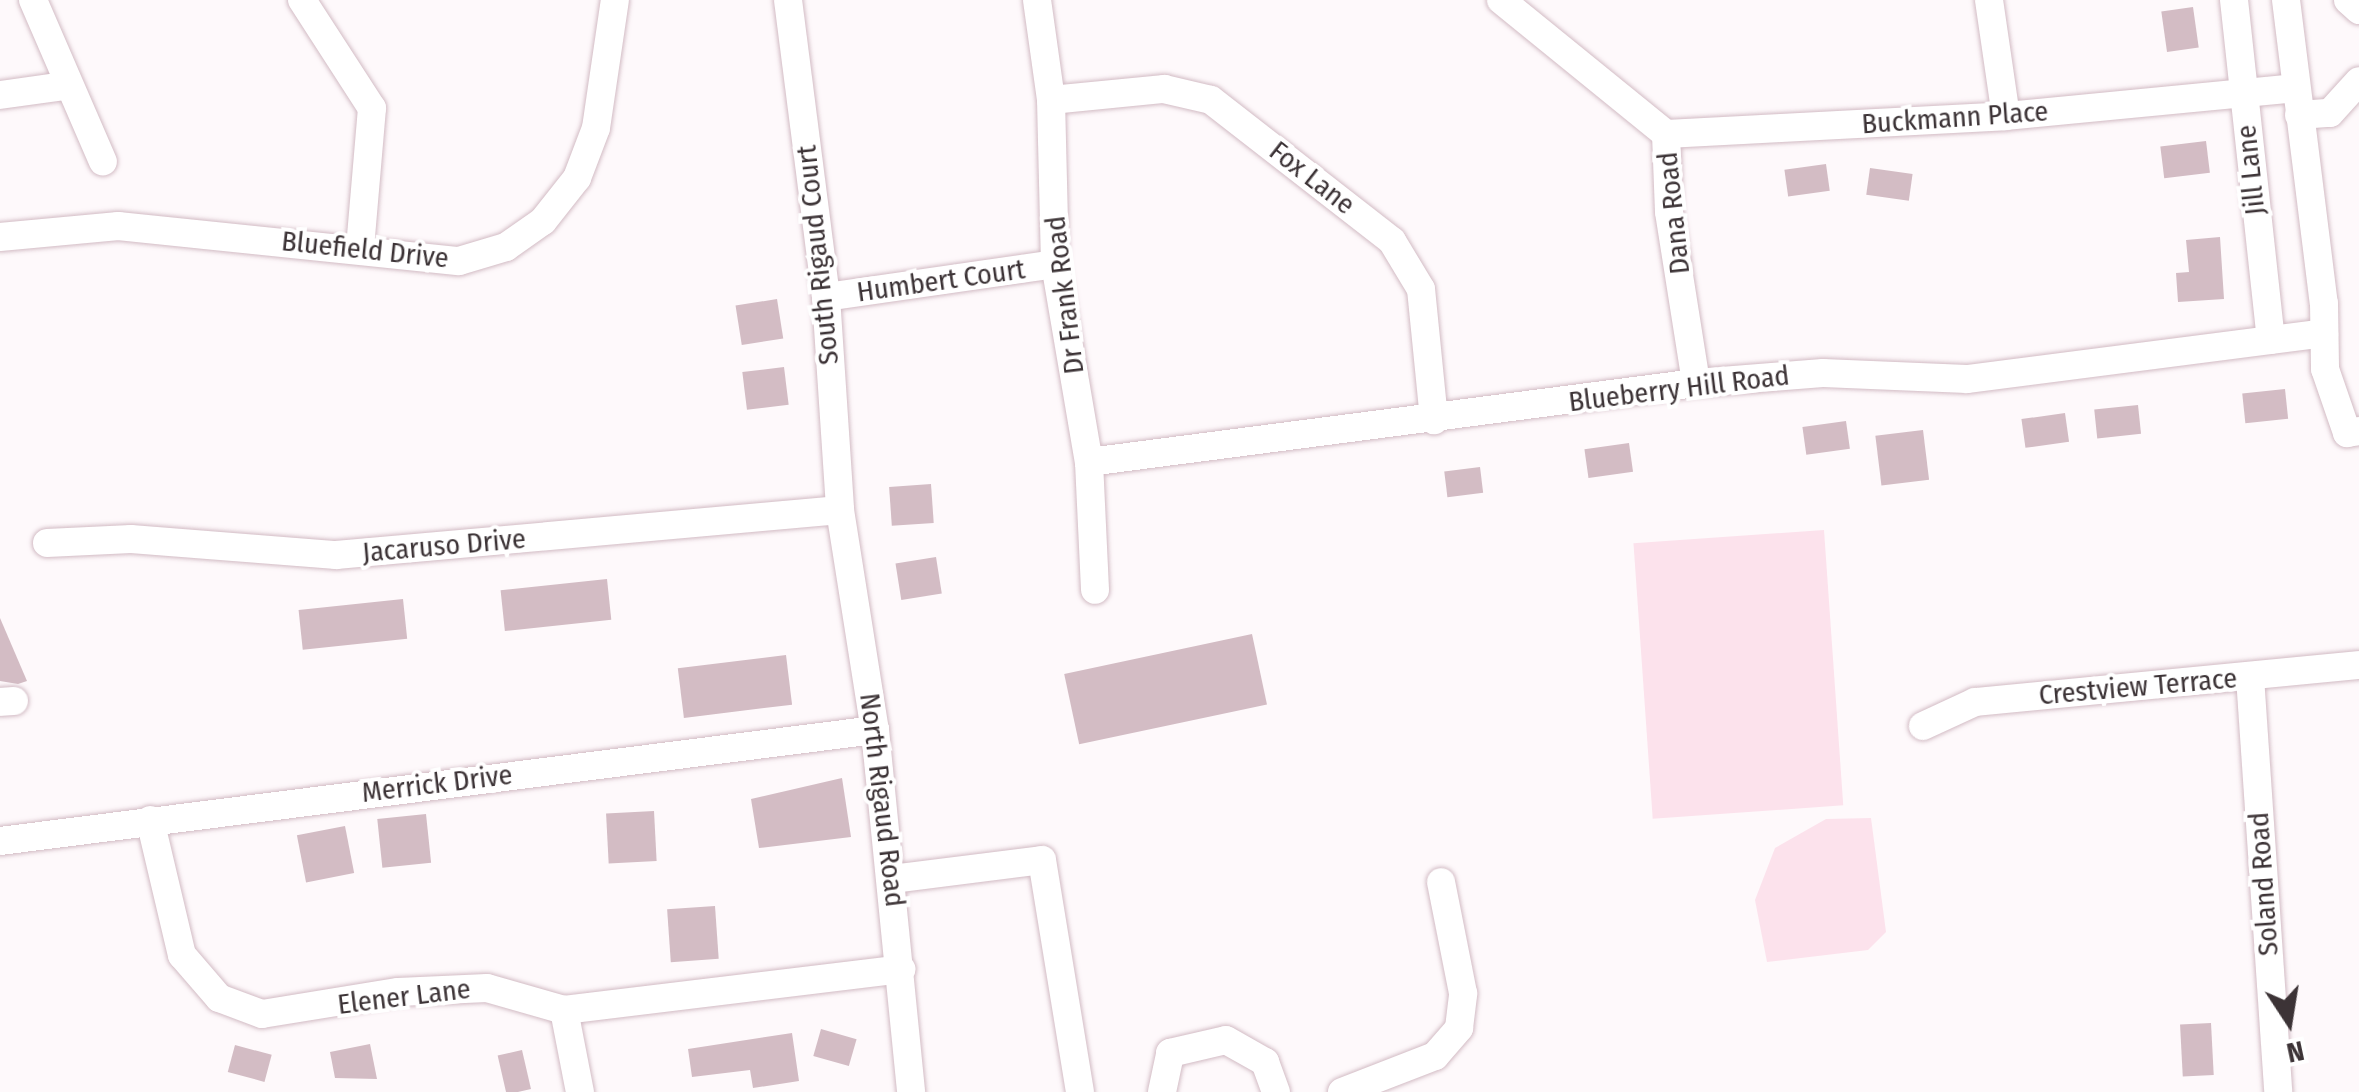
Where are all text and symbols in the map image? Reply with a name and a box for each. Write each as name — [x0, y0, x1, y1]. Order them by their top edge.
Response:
street label: Buckmann Place — [1861, 95, 2049, 141]
street label: Jill Lane — [2230, 123, 2272, 217]
street label: Fox Lane — [1263, 134, 1361, 222]
street label: South Rigaud Court — [790, 144, 846, 366]
street label: Dana Road — [1651, 150, 1697, 276]
street label: Dr Frank Road — [1039, 214, 1091, 376]
street label: Bluefield Drive — [280, 225, 450, 275]
street label: Humbert Court — [855, 253, 1027, 309]
street label: Blueberry Hill Road — [1567, 359, 1791, 419]
street label: Jacaruso Drive — [361, 522, 527, 570]
street label: Crestview Terrace — [2037, 662, 2239, 712]
street label: North Rigaud Road — [852, 691, 912, 909]
street label: Merrick Drive — [360, 758, 514, 810]
street label: Soland Road — [2242, 811, 2286, 957]
street label: Elener Lane — [336, 972, 472, 1022]
north arrow — [2239, 972, 2339, 1072]
text: N — [2284, 1034, 2307, 1070]

